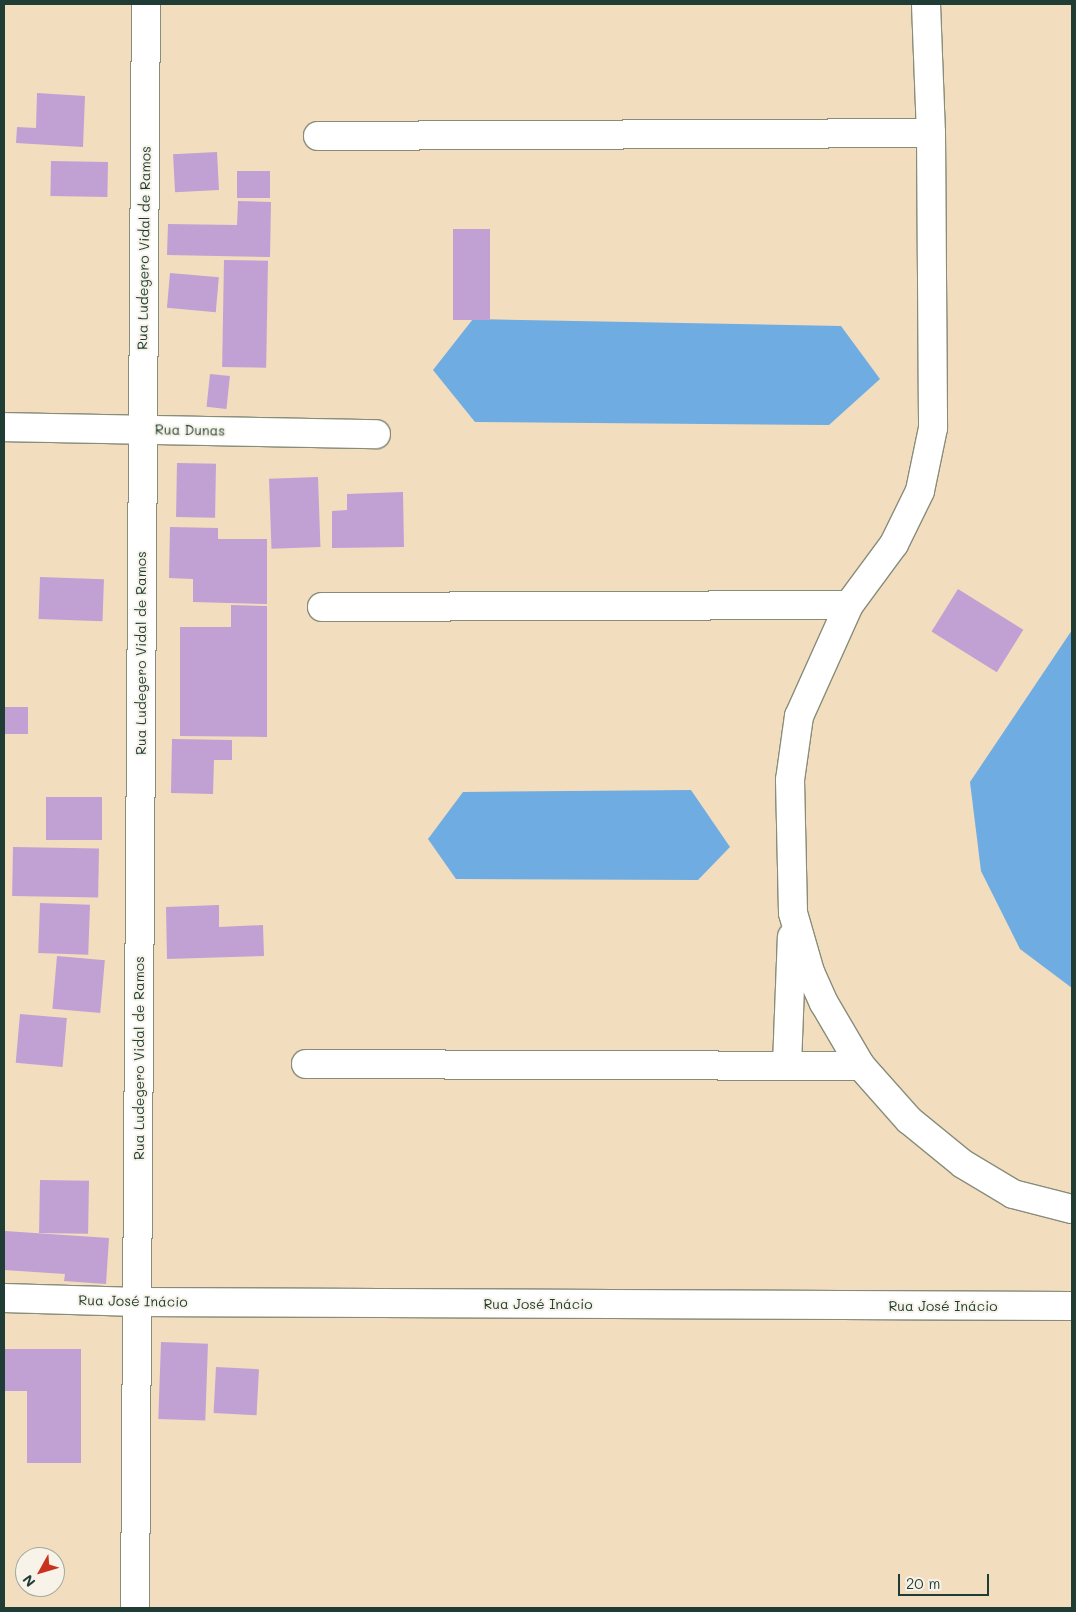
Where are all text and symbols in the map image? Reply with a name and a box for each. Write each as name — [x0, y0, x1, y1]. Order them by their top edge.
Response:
street label: Rua Ludegero Vidal de Ramos — [134, 146, 154, 350]
street label: Rua Dunas — [155, 421, 225, 439]
street label: Rua Ludegero Vidal de Ramos — [133, 551, 149, 755]
street label: Rua Ludegero Vidal de Ramos — [131, 956, 147, 1160]
street label: Rua José Inácio — [78, 1292, 188, 1310]
street label: Rua José Inácio — [483, 1296, 593, 1312]
street label: Rua José Inácio — [888, 1298, 998, 1314]
north arrow — [15, 1547, 65, 1597]
scale bar — [901, 1564, 992, 1596]
text: N — [18, 1571, 39, 1591]
text: 20 m — [906, 1573, 940, 1593]

